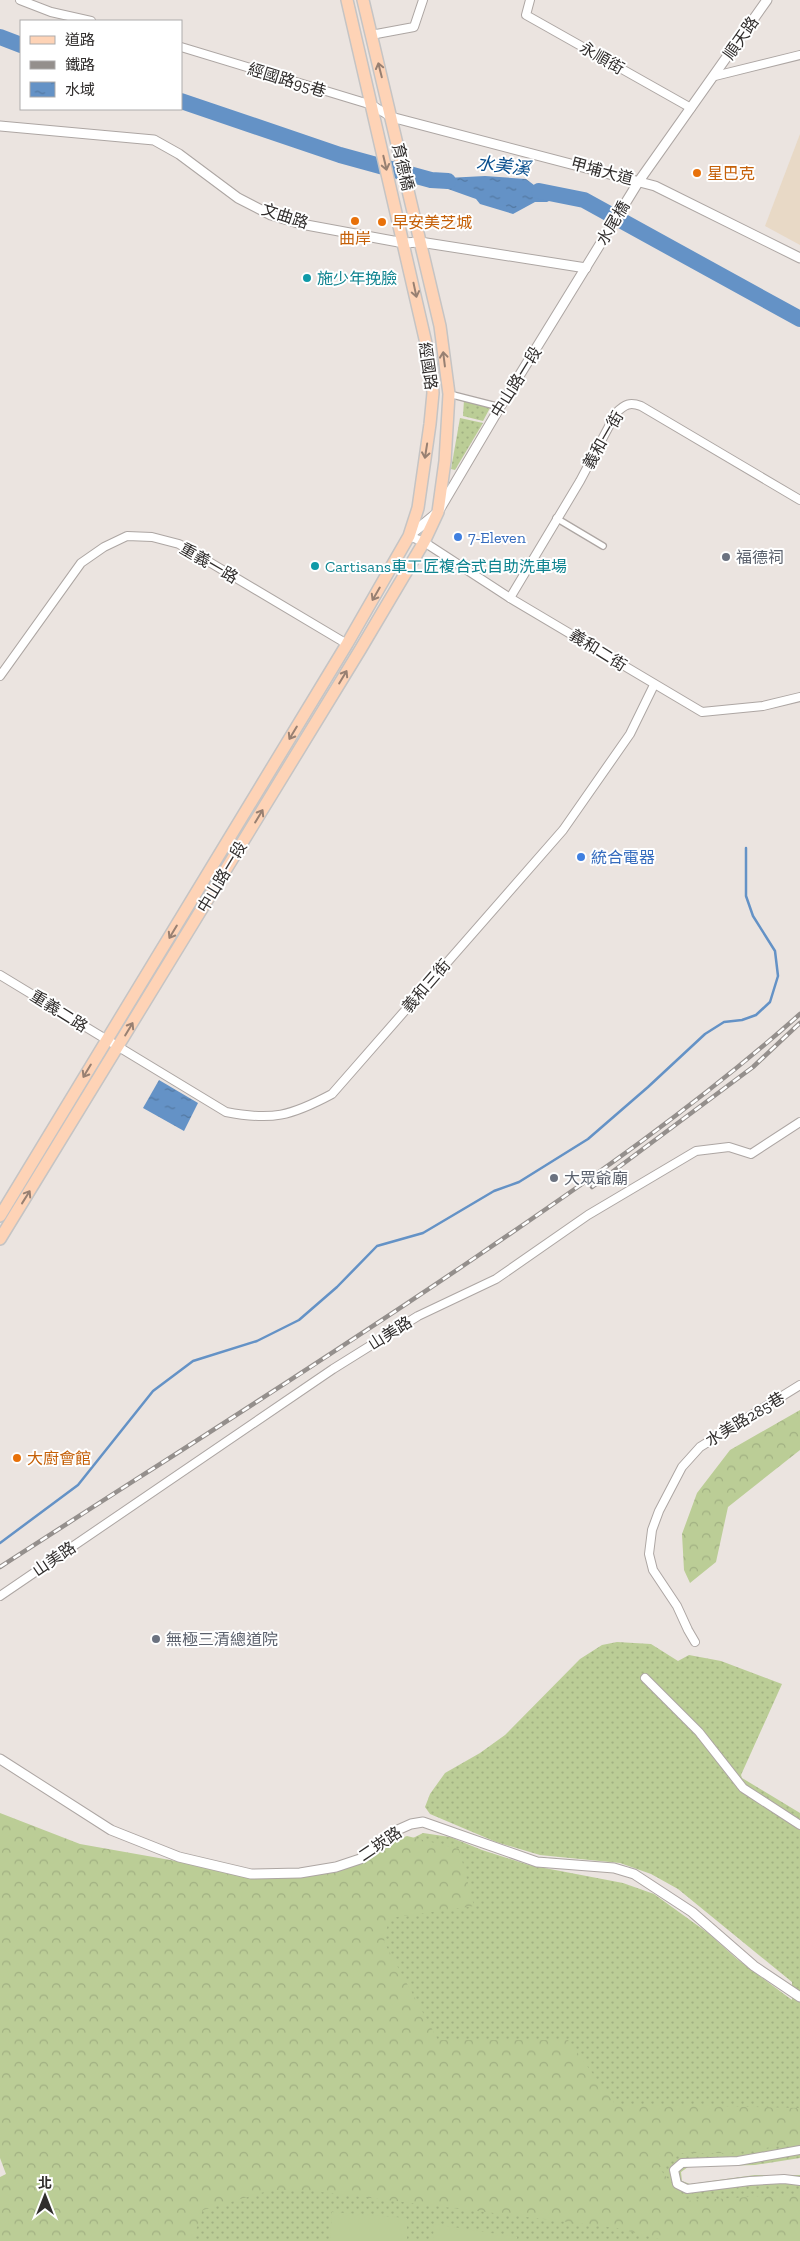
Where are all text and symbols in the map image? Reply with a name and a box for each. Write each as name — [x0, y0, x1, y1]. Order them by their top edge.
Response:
street label: 順天路 — [719, 13, 763, 63]
legend — [20, 20, 182, 110]
text: 道路 — [65, 31, 95, 49]
street label: 永順街 — [576, 38, 628, 78]
text: 鐵路 — [65, 56, 95, 74]
street label: 經國路95巷 — [246, 59, 328, 101]
one-way arrow — [375, 62, 384, 78]
text: 水域 — [65, 81, 95, 99]
street label: 育德橋 — [388, 141, 418, 193]
water label: 水美溪 — [475, 152, 534, 181]
one-way arrow — [381, 154, 390, 170]
street label: 甲埔大道 — [569, 154, 635, 188]
place label: 星巴克 — [707, 164, 755, 183]
marker: 星巴克 — [691, 167, 703, 179]
street label: 水尾橋 — [592, 198, 634, 248]
street label: 文曲路 — [259, 200, 311, 232]
place label: 早安美芝城 — [392, 213, 472, 232]
marker: 曲岸 — [349, 215, 361, 227]
marker: 早安美芝城 — [376, 216, 388, 228]
place label: 曲岸 — [339, 229, 371, 248]
place label: 施少年挽臉 — [317, 269, 397, 288]
marker: 施少年挽臉 — [301, 272, 313, 284]
one-way arrow — [410, 282, 420, 298]
street label: 經國路 — [415, 341, 441, 391]
street label: 中山路一段 — [487, 343, 545, 421]
one-way arrow — [439, 351, 449, 367]
street label: 義和一街 — [579, 408, 627, 472]
one-way arrow — [421, 442, 431, 458]
place label: 7-Eleven — [468, 528, 527, 547]
marker: 7-Eleven — [452, 531, 464, 543]
street label: 重義一路 — [177, 539, 241, 587]
place label: 福德祠 — [736, 548, 784, 567]
marker: 福德祠 — [720, 551, 732, 563]
place label: Cartisans車工匠複合式自助洗車場 — [325, 557, 567, 576]
marker: Cartisans車工匠複合式自助洗車場 — [309, 560, 321, 572]
one-way arrow — [371, 586, 381, 601]
street label: 義和二街 — [566, 625, 630, 675]
one-way arrow — [339, 670, 349, 684]
one-way arrow — [287, 726, 297, 740]
one-way arrow — [254, 809, 264, 823]
street label: 中山路一段 — [193, 838, 251, 916]
place label: 統合電器 — [591, 848, 655, 867]
marker: 統合電器 — [575, 851, 587, 863]
one-way arrow — [167, 925, 177, 939]
street label: 義和三街 — [398, 956, 454, 1016]
street label: 重義二路 — [27, 986, 91, 1036]
one-way arrow — [124, 1023, 134, 1037]
one-way arrow — [82, 1063, 92, 1077]
place label: 大眾爺廟 — [564, 1169, 628, 1188]
marker: 大眾爺廟 — [548, 1172, 560, 1184]
one-way arrow — [21, 1191, 31, 1205]
street label: 山美路 — [365, 1312, 415, 1354]
street label: 水美路285巷 — [702, 1388, 788, 1450]
place label: 大廚會館 — [27, 1449, 91, 1468]
marker: 大廚會館 — [11, 1452, 23, 1464]
street label: 山美路 — [29, 1538, 79, 1580]
place label: 無極三清總道院 — [166, 1630, 278, 1649]
marker: 無極三清總道院 — [150, 1633, 162, 1645]
street label: 二崁路 — [355, 1823, 405, 1865]
north arrow — [20, 2171, 70, 2221]
text: 北 — [38, 2175, 52, 2192]

